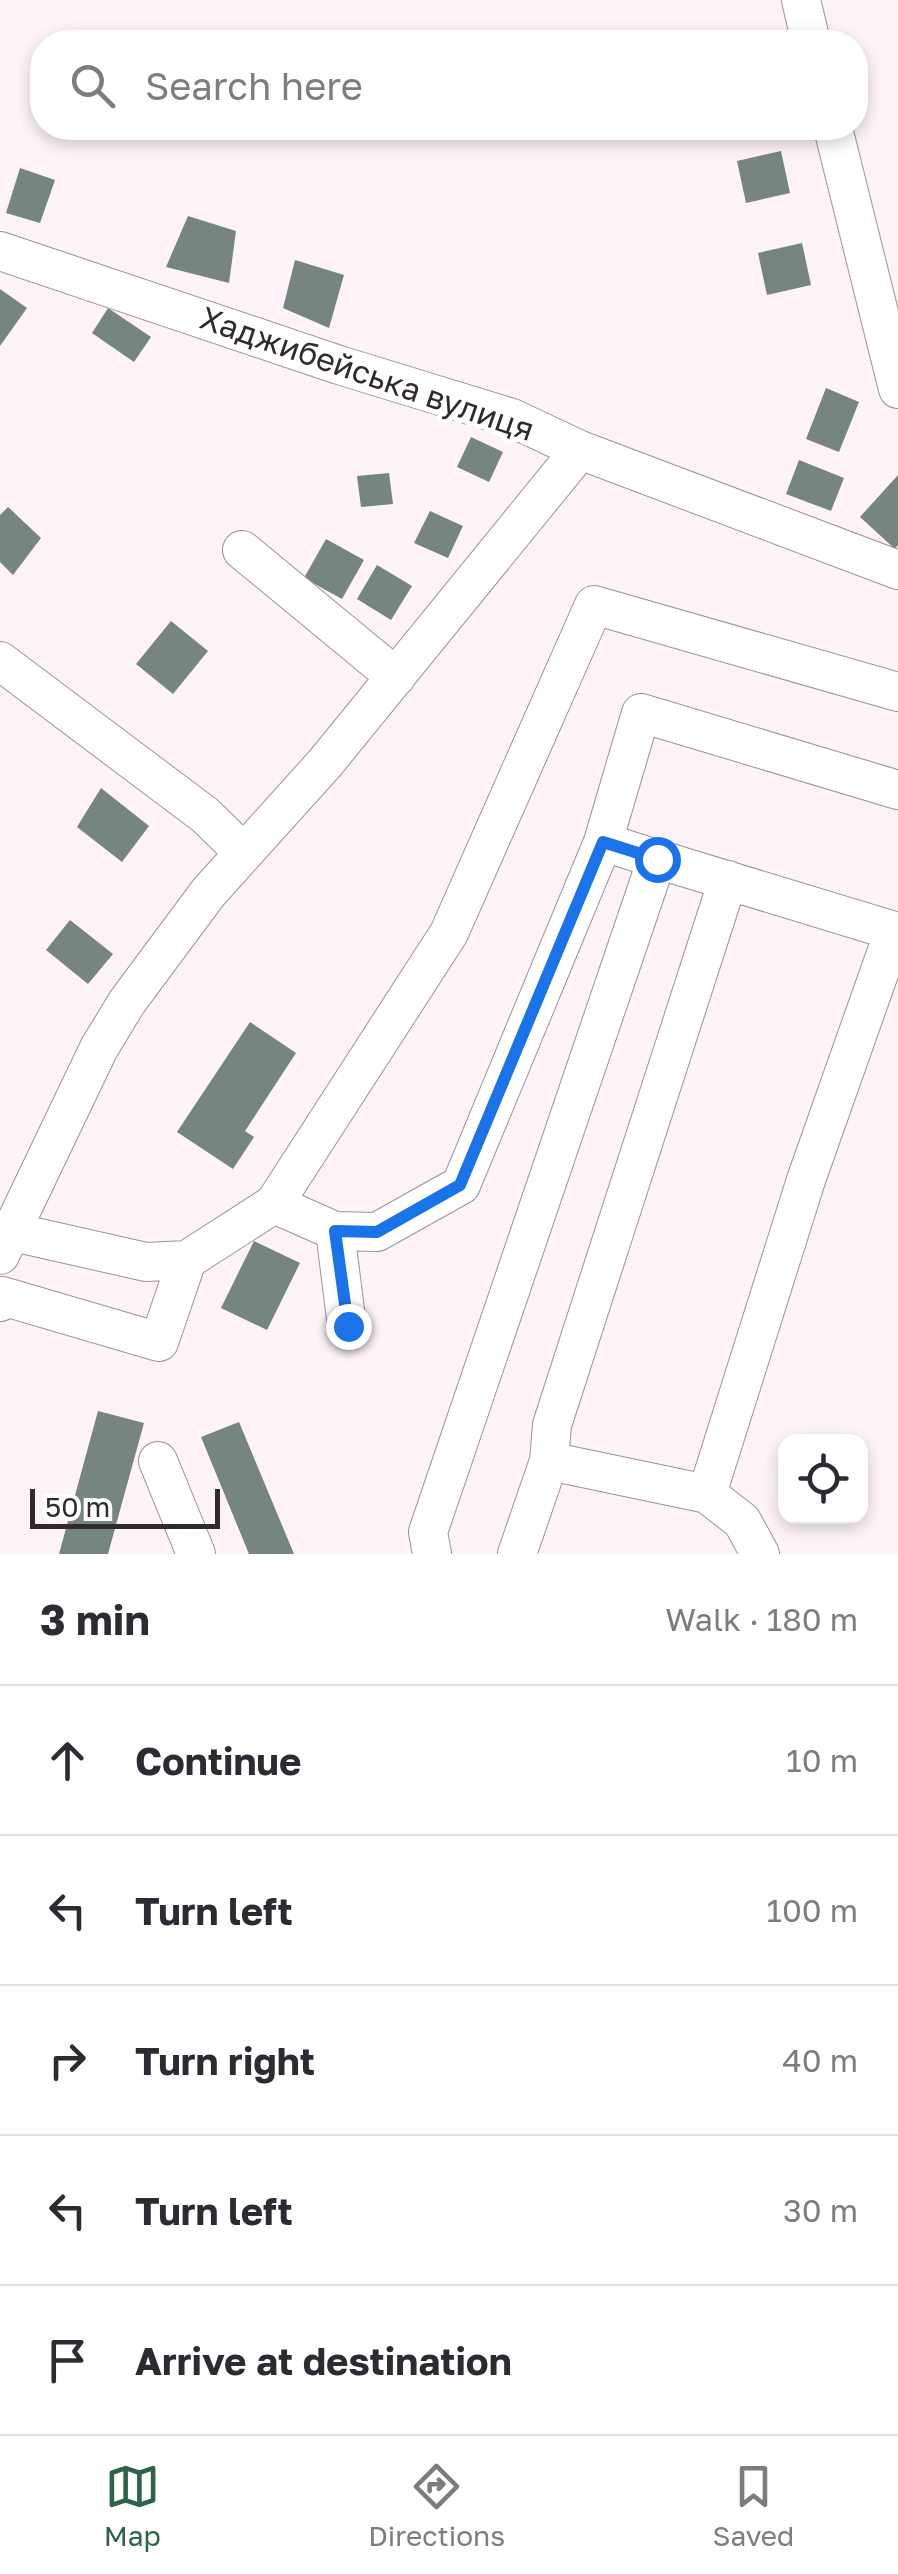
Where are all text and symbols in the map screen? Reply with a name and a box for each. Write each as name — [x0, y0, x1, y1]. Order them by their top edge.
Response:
search box — [30, 30, 868, 140]
icon: search — [65, 58, 120, 113]
text: Search here — [145, 63, 363, 108]
street label: Хаджибейська вулиця — [195, 298, 539, 448]
route start — [635, 837, 681, 883]
route end — [326, 1304, 372, 1350]
map controls — [778, 1434, 868, 1524]
button: locate — [778, 1434, 868, 1524]
scale bar — [30, 1484, 220, 1528]
text: 50 m — [45, 1490, 110, 1523]
text: 3 min — [40, 1594, 150, 1644]
text: Walk · 180 m — [665, 1600, 858, 1638]
icon: ahead — [40, 1733, 95, 1788]
text: Continue — [135, 1738, 301, 1783]
text: 10 m — [786, 1741, 858, 1779]
icon: left — [40, 1883, 95, 1938]
text: Turn left — [135, 1888, 293, 1933]
text: 100 m — [766, 1891, 858, 1929]
icon: right — [40, 2033, 95, 2088]
text: Turn right — [135, 2038, 315, 2083]
text: 40 m — [782, 2041, 858, 2079]
icon: left — [40, 2183, 95, 2238]
text: Turn left — [135, 2188, 293, 2233]
text: 30 m — [783, 2191, 858, 2229]
icon: arrive — [40, 2333, 95, 2388]
text: Arrive at destination — [135, 2338, 512, 2383]
tab: Map — [104, 2459, 161, 2552]
tab: Directions — [368, 2459, 505, 2552]
tab: Saved — [712, 2459, 794, 2552]

